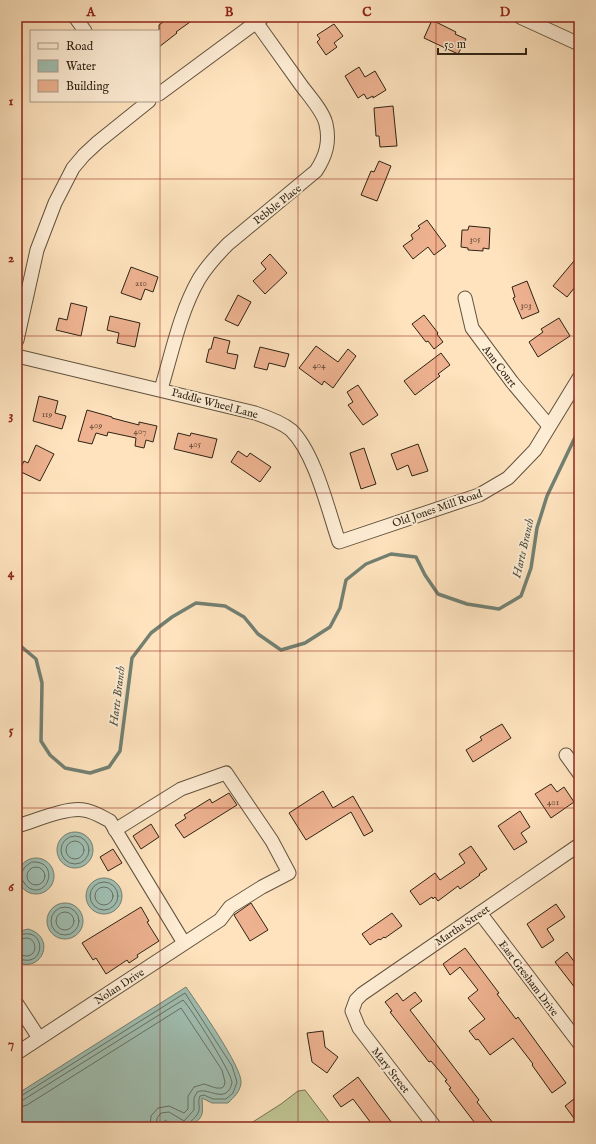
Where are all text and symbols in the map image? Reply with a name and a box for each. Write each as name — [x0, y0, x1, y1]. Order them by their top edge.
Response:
text: A — [86, 4, 97, 21]
text: B — [225, 4, 234, 21]
text: C — [362, 4, 372, 21]
text: D — [500, 4, 511, 21]
legend — [30, 30, 160, 102]
scale bar — [438, 30, 526, 56]
text: 50 m — [444, 37, 466, 52]
text: Road — [66, 39, 94, 54]
text: Water — [66, 59, 97, 74]
text: Building — [66, 79, 110, 94]
text: 1 — [9, 93, 14, 110]
street label: Pebble Place — [251, 182, 304, 228]
house number: 305 — [469, 234, 481, 245]
text: 2 — [8, 250, 14, 267]
house number: 210 — [135, 278, 147, 289]
house number: 303 — [520, 300, 532, 311]
street label: Ann Court — [478, 342, 520, 390]
house number: 404 — [312, 360, 326, 371]
street label: Paddle Wheel Lane — [170, 386, 260, 422]
text: 3 — [9, 407, 14, 424]
house number: 119 — [42, 409, 52, 420]
house number: 409 — [90, 420, 102, 431]
house number: 407 — [133, 426, 147, 437]
house number: 405 — [189, 439, 202, 450]
street label: Old Jones Mill Road — [391, 487, 484, 531]
water label: Harts Branch — [509, 517, 538, 580]
text: 4 — [8, 565, 15, 582]
water label: Harts Branch — [106, 665, 129, 728]
text: 5 — [9, 722, 14, 739]
house number: 401 — [547, 797, 559, 808]
text: 6 — [8, 879, 14, 896]
street label: Martha Street — [432, 902, 493, 949]
street label: East Gresham Drive — [495, 938, 561, 1019]
street label: Nolan Drive — [92, 966, 147, 1008]
text: 7 — [8, 1036, 14, 1053]
street label: Mary Street — [368, 1045, 413, 1096]

